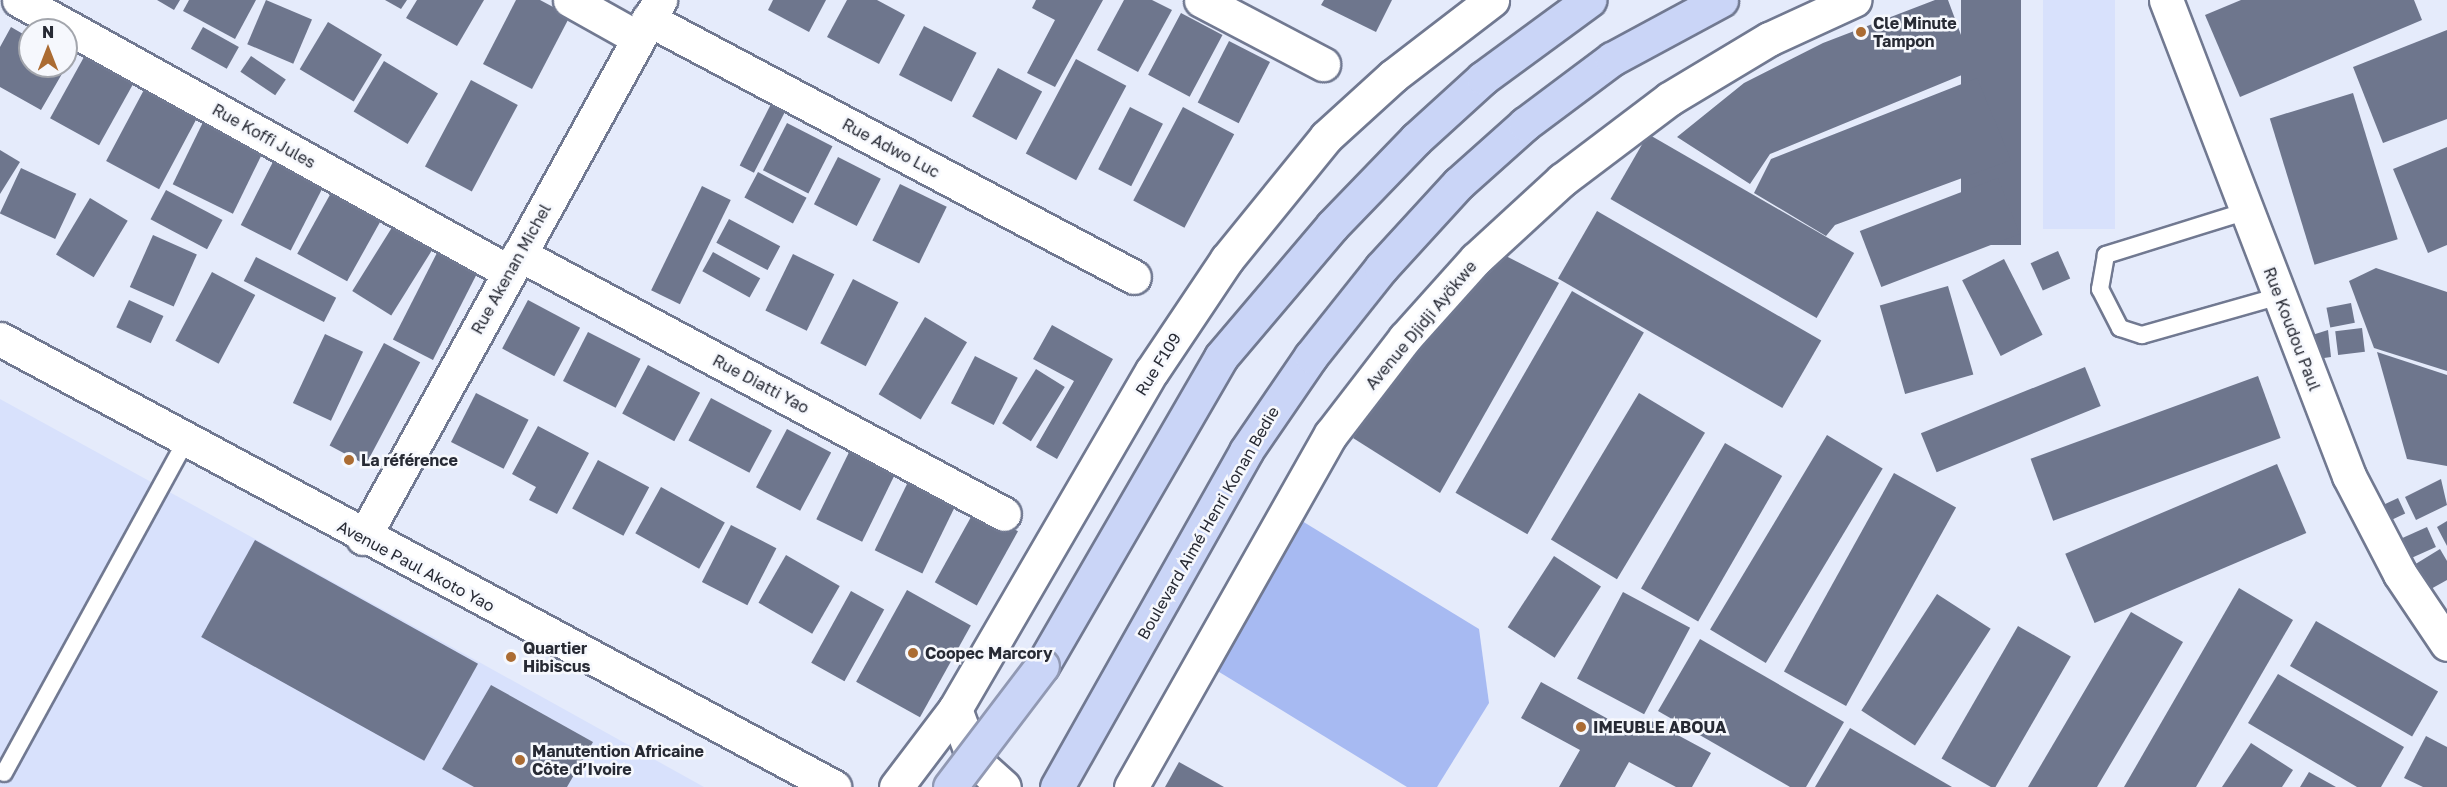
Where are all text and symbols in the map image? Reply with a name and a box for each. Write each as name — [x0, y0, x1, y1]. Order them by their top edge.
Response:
place label: Cle Minute Tampon — [1873, 13, 1957, 51]
north arrow — [18, 18, 78, 78]
text: N — [42, 22, 54, 42]
marker: Cle Minute Tampon — [1854, 25, 1868, 39]
street label: Rue Koffi Jules — [209, 100, 319, 172]
street label: Rue Adwo Luc — [839, 114, 943, 182]
street label: Rue Akenan Michel — [467, 201, 555, 337]
street label: Avenue Djidji Ayökwe — [1362, 257, 1480, 393]
street label: Rue Koudou Paul — [2260, 265, 2324, 393]
street label: Rue F109 — [1131, 329, 1185, 399]
street label: Rue Diatti Yao — [710, 351, 812, 417]
street label: Boulevard Aimé Henri Konan Bedie — [1133, 403, 1283, 643]
place label: La référence — [361, 450, 458, 470]
marker: La référence — [342, 453, 356, 467]
street label: Avenue Paul Akoto Yao — [334, 516, 498, 616]
place label: Quartier Hibiscus — [523, 638, 590, 676]
place label: Coopec Marcory — [925, 643, 1053, 663]
marker: Coopec Marcory — [906, 646, 920, 660]
marker: Quartier Hibiscus — [504, 650, 518, 664]
place label: IMEUBLE ABOUA — [1593, 717, 1726, 737]
marker: IMEUBLE ABOUA — [1574, 720, 1588, 734]
place label: Manutention Africaine Côte d’Ivoire — [532, 741, 704, 779]
marker: Manutention Africaine Côte d’Ivoire — [513, 753, 527, 767]

